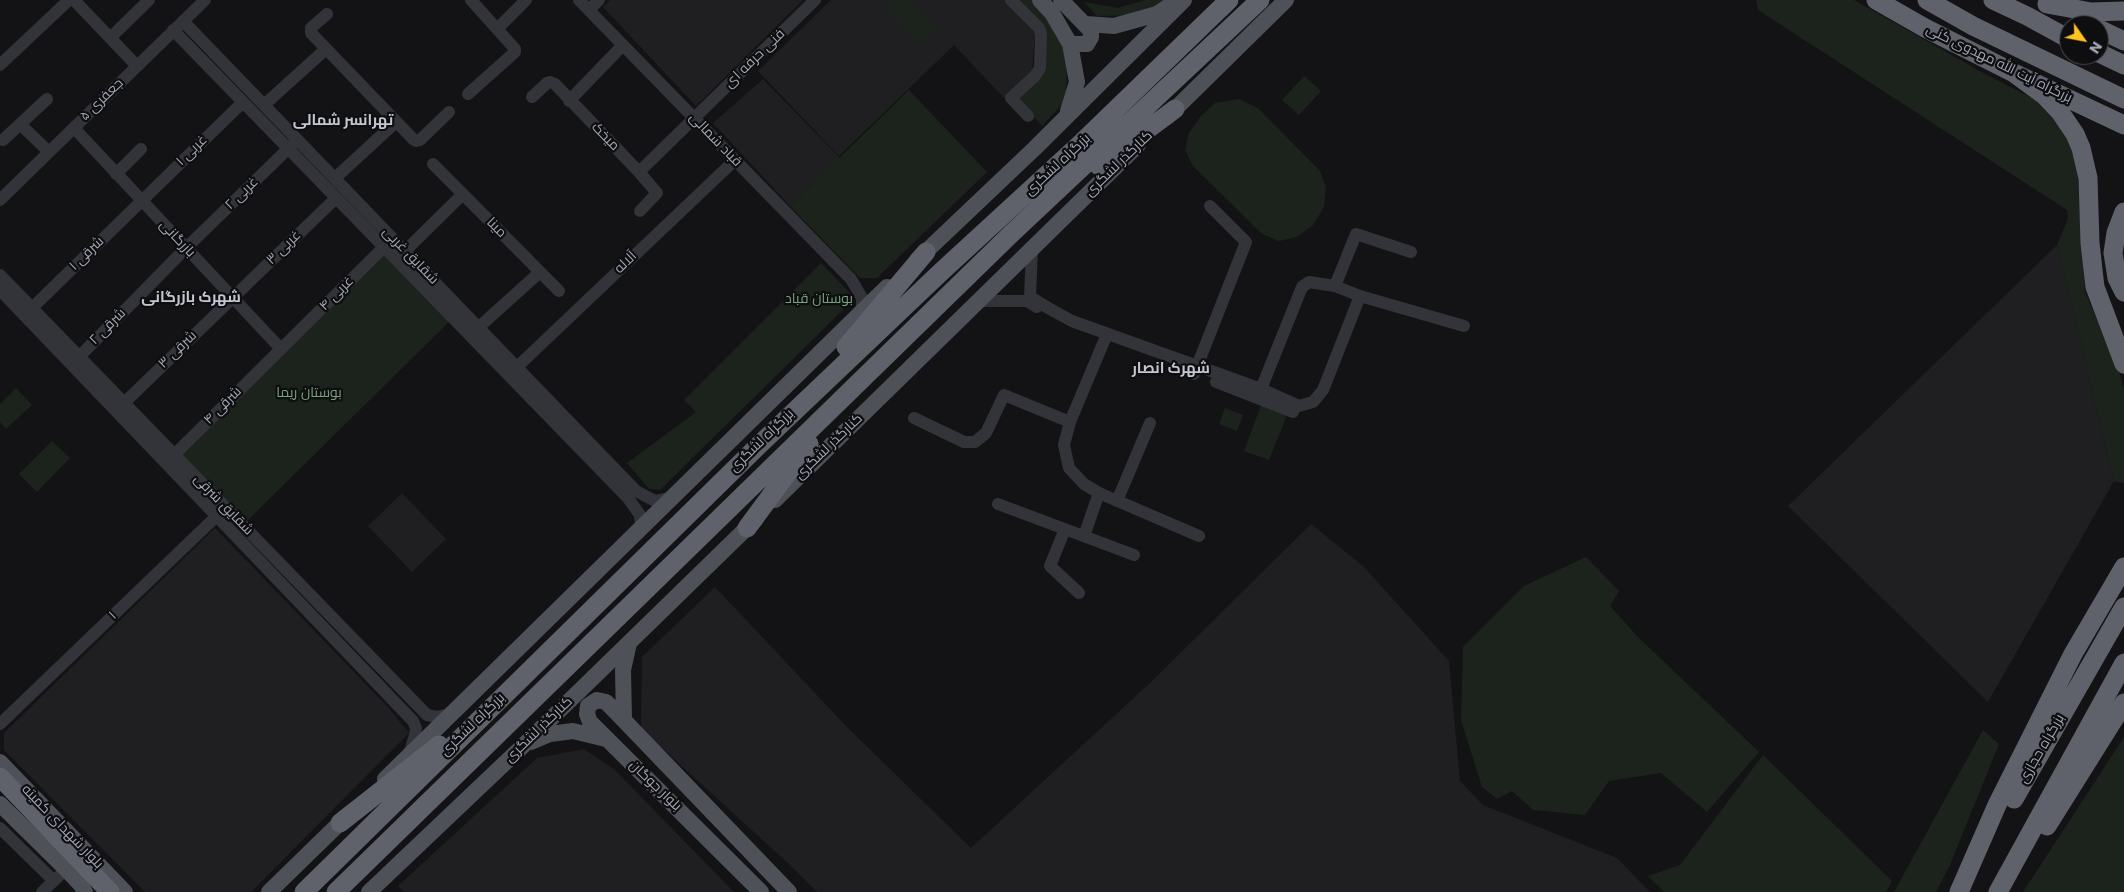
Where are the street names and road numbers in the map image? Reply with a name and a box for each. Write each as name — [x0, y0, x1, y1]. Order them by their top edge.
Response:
street label: بزرگراه آیت الله مهدوی کنی — [1923, 21, 2075, 107]
street label: فنی حرفه ای — [721, 26, 789, 92]
street label: جعفری ۵ — [77, 75, 127, 125]
street label: قباد شمالی — [685, 109, 745, 171]
street label: میخک — [588, 119, 622, 155]
street label: کنارگذر لشگری — [1082, 128, 1156, 200]
street label: بزرگراه لشگری — [1022, 130, 1094, 200]
street label: ۱ غربی — [173, 132, 211, 170]
street label: ۲ غربی — [222, 174, 262, 214]
street label: مینا — [483, 215, 509, 241]
street label: بازرگانی — [156, 217, 198, 261]
street label: شقایق غربی — [379, 224, 441, 288]
street label: ۳ غربی — [263, 227, 305, 269]
street label: ۱ شرقی — [66, 233, 108, 275]
street label: آلاله — [611, 248, 641, 278]
street label: ۴ غربی — [316, 273, 358, 315]
street label: ۲ شرقی — [86, 305, 130, 349]
street label: ۳ شرقی — [155, 328, 201, 372]
street label: ۴ شرقی — [201, 384, 245, 428]
street label: بزرگراه لشگری — [726, 406, 798, 476]
street label: کنارگذر لشگری — [792, 411, 866, 483]
street label: شقایق شرقی — [190, 471, 256, 539]
street label: ۱ — [106, 608, 120, 624]
street label: بزرگراه لشگری — [437, 690, 509, 760]
street label: کنارگذر لشگری — [502, 694, 576, 766]
street label: بزرگراه حجازی — [2015, 711, 2069, 787]
street label: بلوار چوگان — [625, 757, 685, 815]
street label: بلوار شهدای کمیته — [18, 782, 106, 872]

